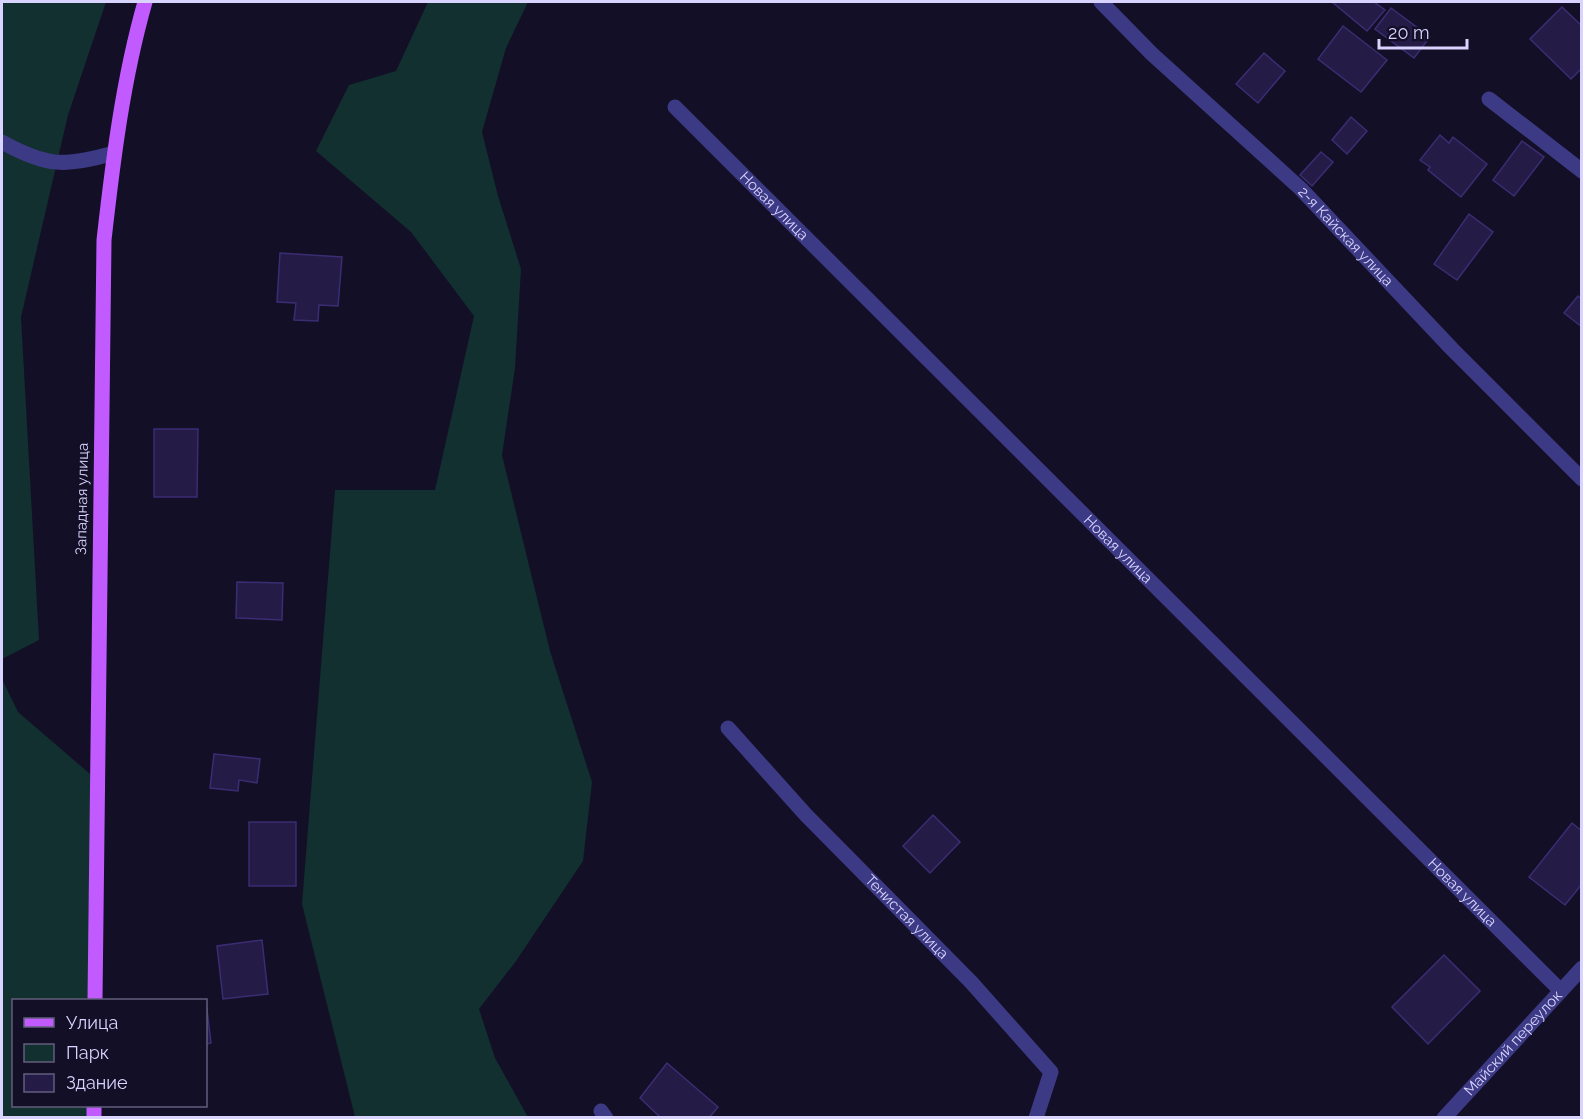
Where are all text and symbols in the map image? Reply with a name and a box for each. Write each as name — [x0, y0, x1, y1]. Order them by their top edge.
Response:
scale bar — [1379, 12, 1468, 50]
text: 20 m — [1388, 22, 1430, 43]
street label: Новая улица — [736, 168, 812, 244]
street label: 2-я Кайская улица — [1294, 183, 1397, 290]
street label: Западная улица — [72, 443, 92, 555]
street label: Новая улица — [1080, 511, 1156, 587]
street label: Новая улица — [1424, 854, 1500, 930]
street label: Тенистая улица — [861, 871, 952, 963]
street label: Майский переулок — [1460, 986, 1566, 1099]
legend — [12, 999, 207, 1107]
text: Улица — [66, 1012, 118, 1033]
text: Парк — [66, 1042, 109, 1063]
text: Здание — [66, 1072, 128, 1093]

